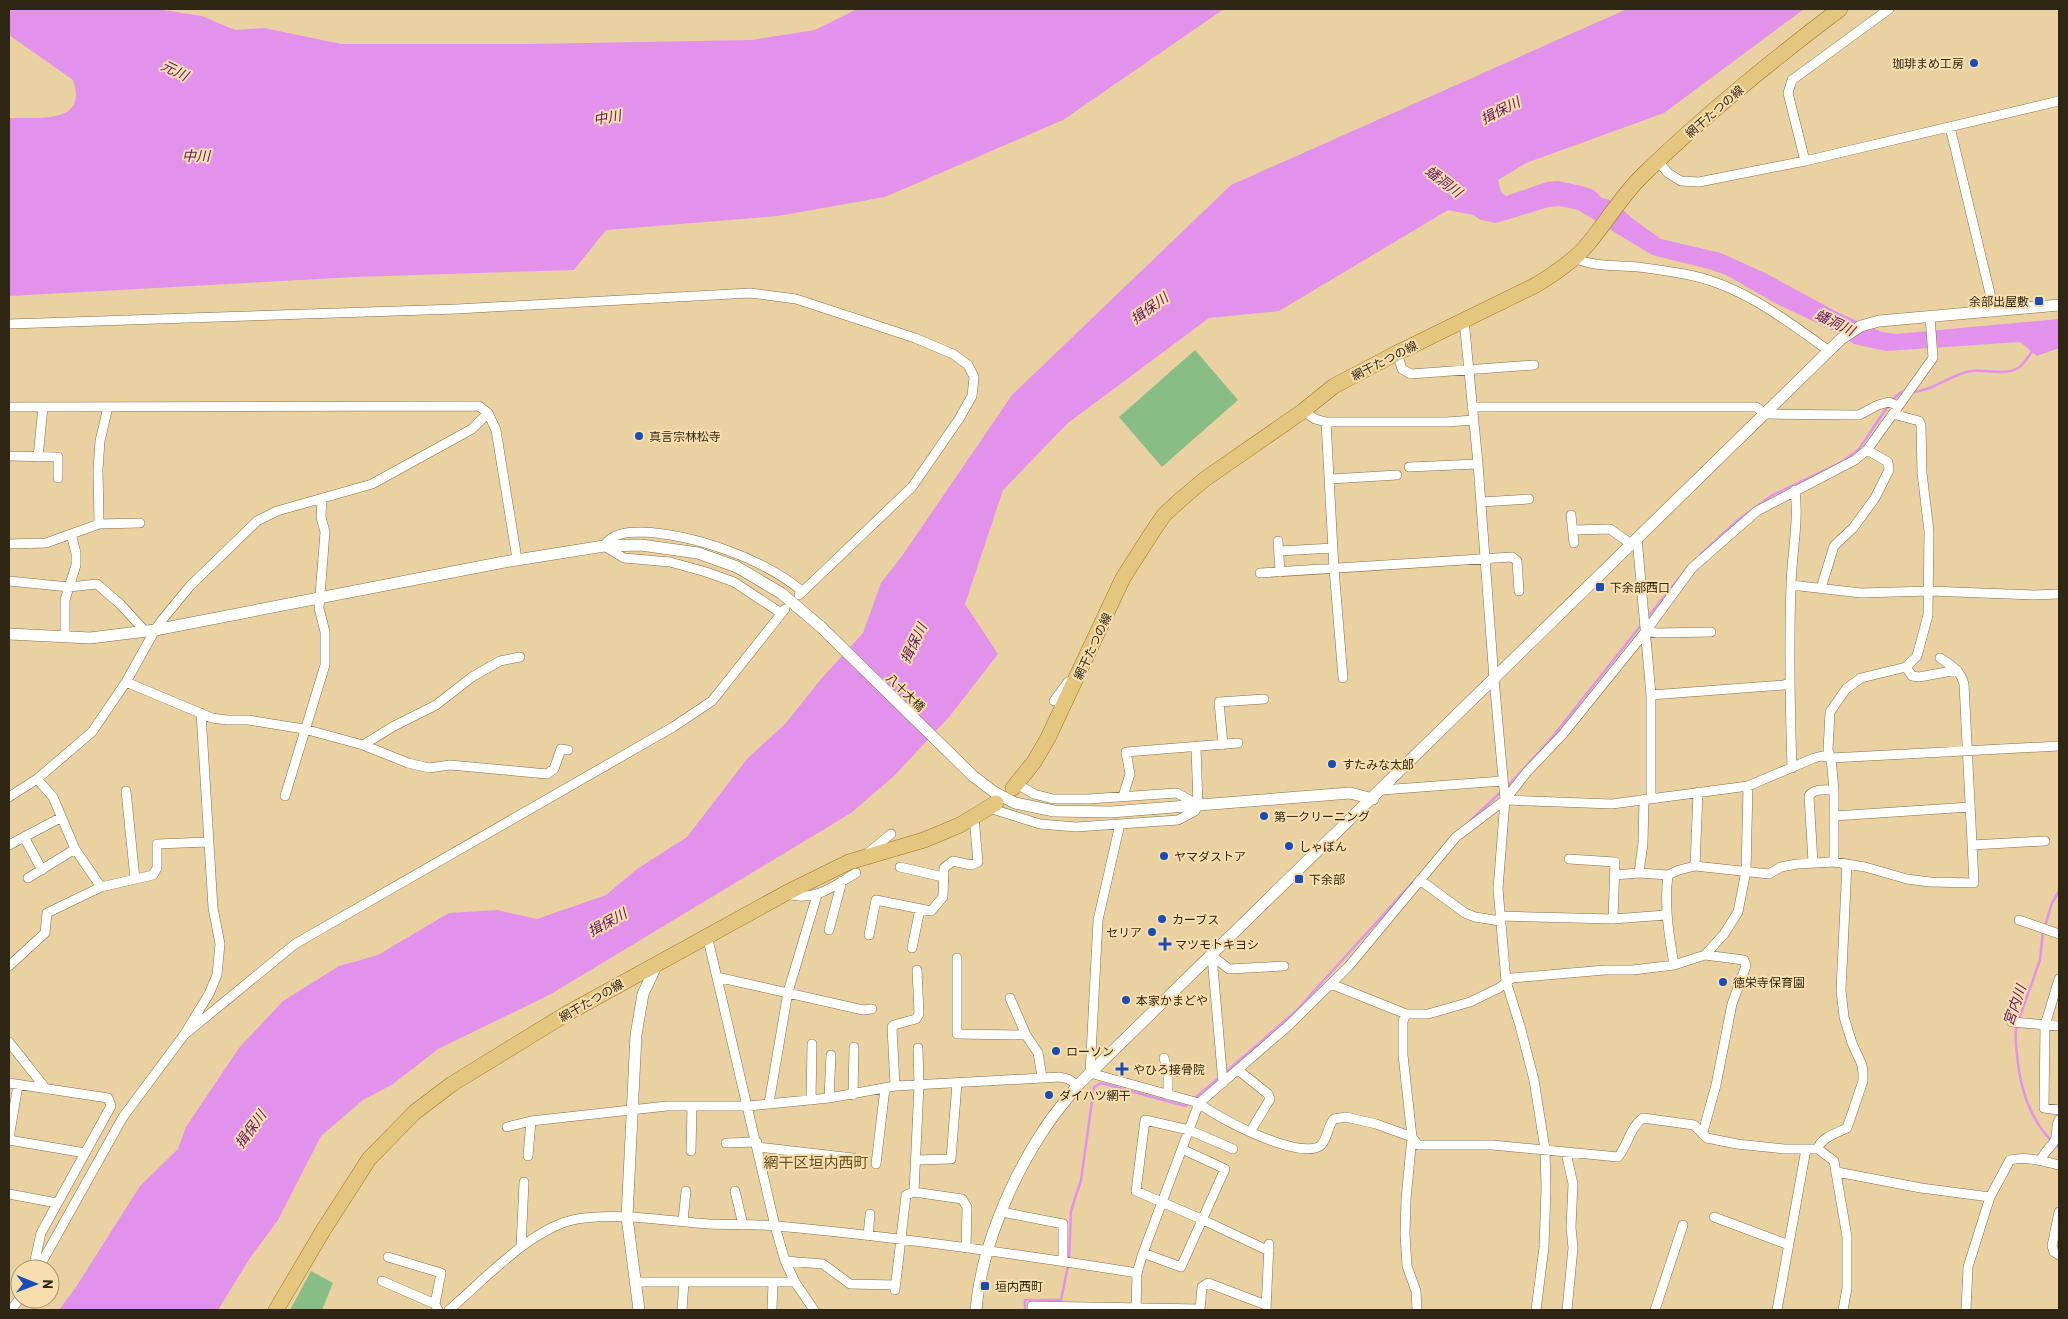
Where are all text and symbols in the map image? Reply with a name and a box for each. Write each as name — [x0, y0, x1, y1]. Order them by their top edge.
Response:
water label: 元川 — [159, 56, 193, 85]
place label: 珈琲まめ工房 — [1892, 56, 1964, 70]
marker: 珈琲まめ工房 — [1968, 57, 1980, 69]
street label: 網干たつの線 — [1682, 82, 1746, 140]
water label: 揖保川 — [1477, 92, 1524, 127]
water label: 中川 — [592, 106, 624, 128]
water label: 中川 — [182, 147, 212, 164]
water label: 蟠洞川 — [1422, 162, 1467, 202]
water label: 揖保川 — [1127, 288, 1173, 327]
place label: 余部出屋敷 — [1969, 294, 2029, 308]
marker: 余部出屋敷 — [2033, 295, 2045, 307]
water label: 蟠洞川 — [1812, 305, 1859, 340]
street label: 網干たつの線 — [1349, 337, 1419, 383]
place label: 真言宗林松寺 — [649, 429, 721, 443]
marker: 真言宗林松寺 — [633, 430, 645, 442]
place label: 下余部西口 — [1610, 580, 1670, 594]
marker: 下余部西口 — [1594, 581, 1606, 593]
street label: 網干たつの線 — [1070, 610, 1114, 682]
water label: 揖保川 — [896, 619, 931, 666]
street label: 八十大橋 — [884, 670, 928, 714]
place label: すたみな太郎 — [1342, 757, 1414, 771]
marker: すたみな太郎 — [1326, 758, 1338, 770]
place label: 第一クリーニング — [1274, 809, 1370, 823]
marker: 第一クリーニング — [1258, 810, 1270, 822]
place label: しゃぼん — [1299, 839, 1347, 853]
marker: しゃぼん — [1283, 840, 1295, 852]
place label: ヤマダストア — [1174, 849, 1246, 863]
marker: ヤマダストア — [1158, 850, 1170, 862]
place label: 下余部 — [1309, 872, 1345, 886]
marker: 下余部 — [1293, 873, 1305, 885]
water label: 揖保川 — [585, 903, 631, 940]
place label: カーブス — [1172, 912, 1219, 926]
marker: カーブス — [1156, 913, 1168, 925]
place label: セリア — [1106, 925, 1142, 939]
marker: セリア — [1146, 926, 1158, 938]
place label: マツモトキヨシ — [1175, 937, 1259, 951]
marker: マツモトキヨシ — [1159, 938, 1171, 950]
place label: 徳栄寺保育園 — [1733, 975, 1805, 989]
street label: 網干たつの線 — [556, 976, 626, 1024]
marker: 徳栄寺保育園 — [1717, 976, 1729, 988]
water label: 宮内川 — [1999, 980, 2030, 1028]
place label: 本家かまどや — [1136, 993, 1208, 1007]
marker: 本家かまどや — [1120, 994, 1132, 1006]
place label: ローソン — [1066, 1044, 1114, 1058]
marker: ローソン — [1050, 1045, 1062, 1057]
marker: やひろ接骨院 — [1115, 1062, 1129, 1076]
place label: やひろ接骨院 — [1133, 1062, 1205, 1076]
place label: ダイハツ網干 — [1059, 1088, 1131, 1102]
marker: ダイハツ網干 — [1043, 1089, 1055, 1101]
water label: 揖保川 — [231, 1105, 270, 1151]
district label: 網干区垣内西町 — [763, 1153, 869, 1171]
north arrow — [10, 1259, 60, 1309]
text: N — [40, 1279, 57, 1289]
place label: 垣内西町 — [995, 1279, 1043, 1293]
marker: 垣内西町 — [979, 1280, 991, 1292]

